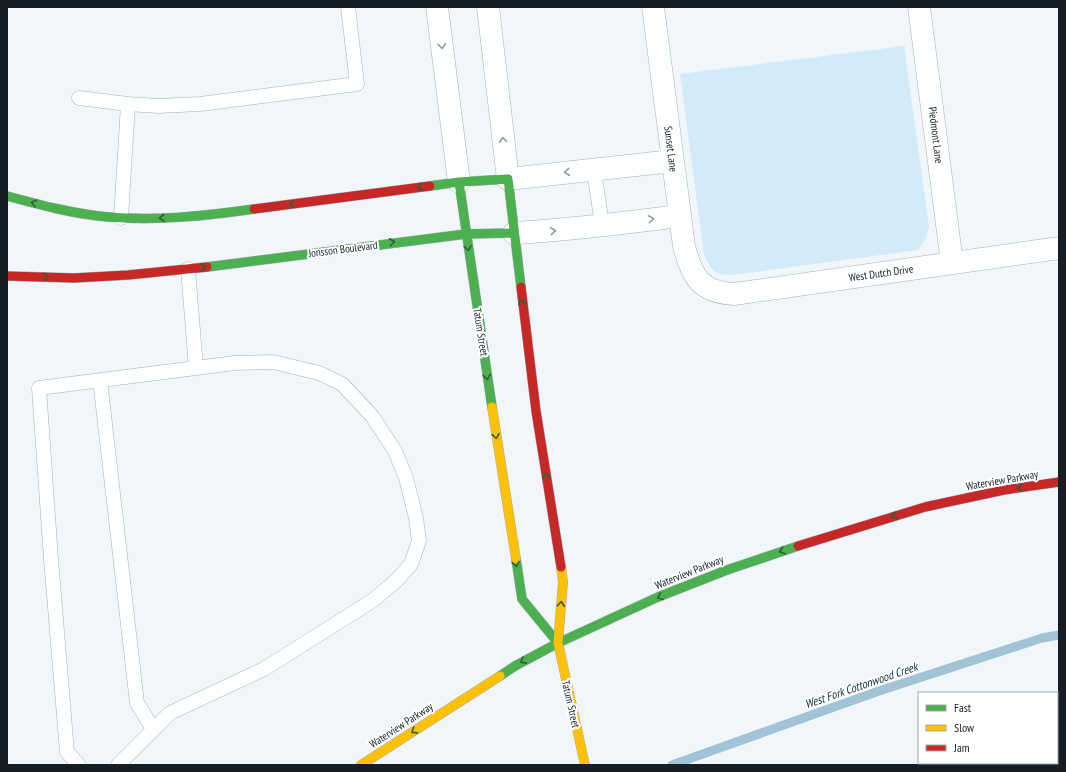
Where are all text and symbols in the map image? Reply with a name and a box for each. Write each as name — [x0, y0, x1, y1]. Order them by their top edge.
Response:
one-way arrow — [437, 43, 446, 49]
street label: Piedmont Lane — [926, 106, 946, 165]
street label: Sunset Lane — [661, 125, 681, 173]
one-way arrow — [499, 137, 508, 143]
one-way arrow — [564, 168, 570, 177]
one-way arrow — [417, 182, 423, 191]
one-way arrow — [31, 200, 37, 208]
one-way arrow — [288, 200, 295, 209]
one-way arrow — [159, 214, 165, 222]
one-way arrow — [648, 215, 654, 224]
one-way arrow — [550, 226, 556, 235]
street label: Jonsson Boulevard — [307, 238, 379, 260]
one-way arrow — [389, 238, 395, 247]
one-way arrow — [463, 245, 472, 251]
street label: West Dutch Drive — [848, 261, 915, 284]
one-way arrow — [200, 263, 206, 272]
one-way arrow — [43, 273, 49, 282]
one-way arrow — [518, 299, 527, 305]
street label: Tatum Street — [470, 307, 492, 357]
one-way arrow — [482, 374, 491, 380]
one-way arrow — [492, 433, 500, 439]
street label: Waterview Parkway — [965, 467, 1040, 493]
one-way arrow — [542, 473, 551, 479]
one-way arrow — [1017, 483, 1024, 492]
one-way arrow — [890, 512, 897, 520]
one-way arrow — [778, 547, 785, 555]
street label: Waterview Parkway — [653, 552, 726, 592]
one-way arrow — [512, 561, 520, 567]
one-way arrow — [656, 592, 664, 600]
one-way arrow — [556, 601, 565, 607]
one-way arrow — [520, 657, 527, 664]
water label: West Fork Cottonwood Creek — [803, 658, 921, 711]
street label: Tatum Street — [559, 679, 583, 729]
legend — [918, 692, 1058, 764]
street label: Waterview Parkway — [367, 699, 436, 751]
text: Fast — [954, 700, 972, 715]
text: Slow — [954, 720, 975, 735]
one-way arrow — [411, 726, 418, 733]
text: Jam — [953, 740, 970, 755]

